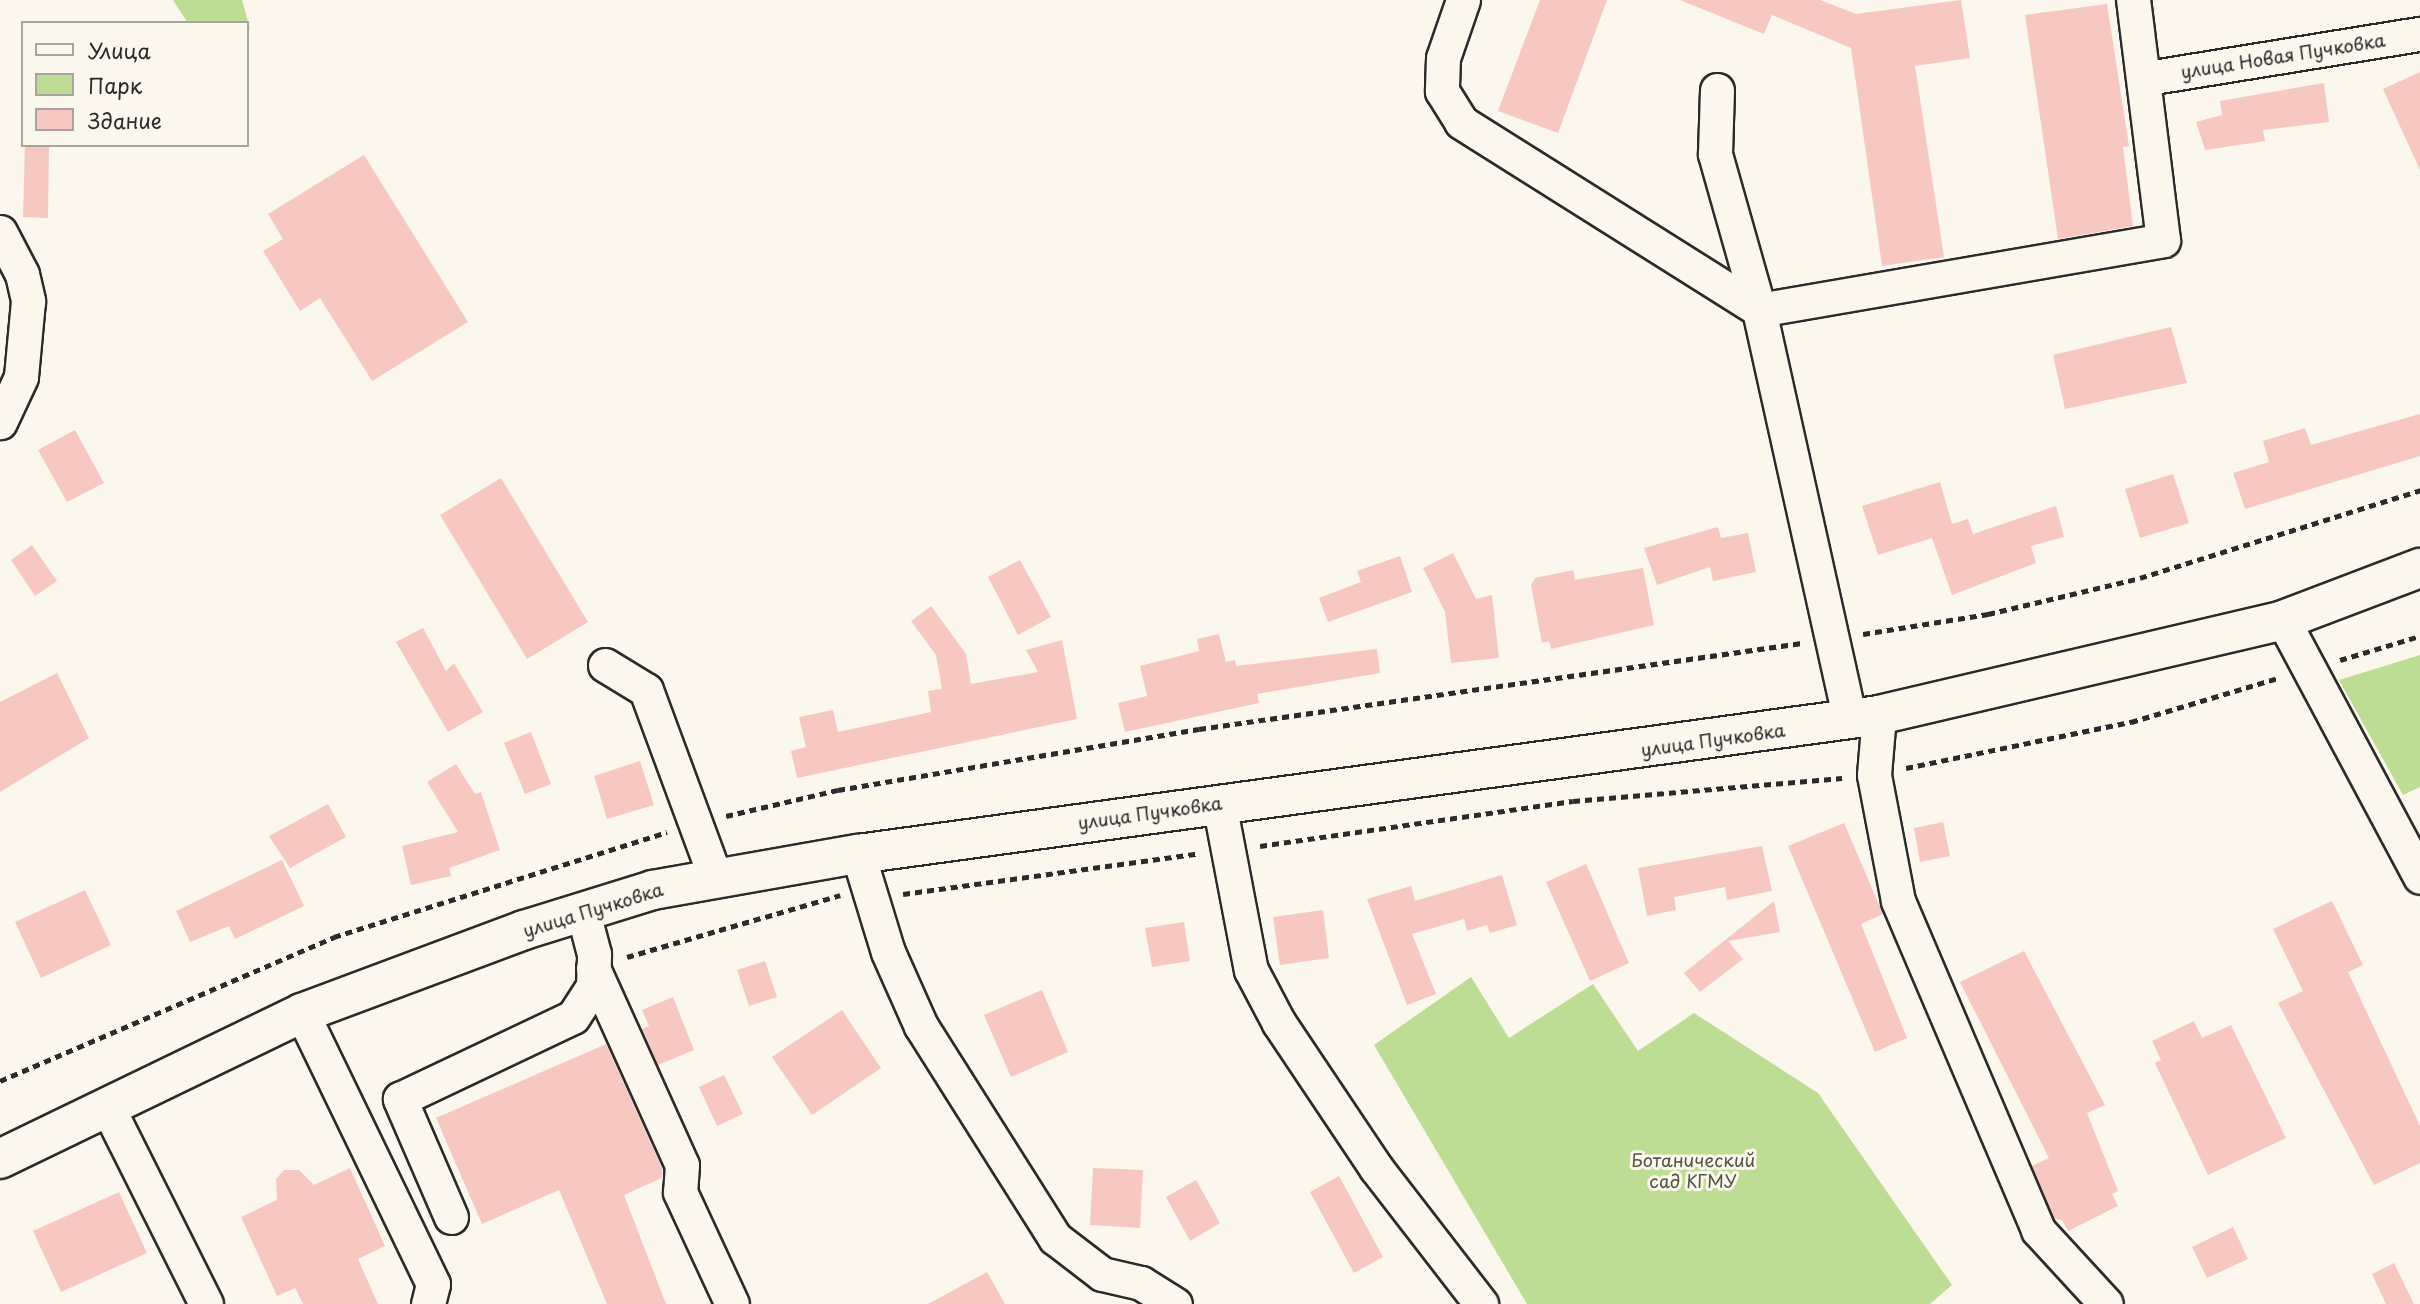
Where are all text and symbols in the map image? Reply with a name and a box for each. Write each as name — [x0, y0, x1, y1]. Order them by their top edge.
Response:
legend — [21, 21, 248, 147]
street label: улица Новая Пучковка — [2179, 29, 2387, 83]
text: Улица — [88, 34, 151, 66]
text: Парк — [88, 69, 142, 101]
text: Здание — [88, 104, 162, 136]
street label: улица Пучковка — [1639, 719, 1787, 761]
street label: улица Пучковка — [1076, 792, 1224, 834]
street label: улица Пучковка — [520, 878, 666, 942]
park label: Ботанический сад КГМУ — [1631, 1150, 1755, 1192]

